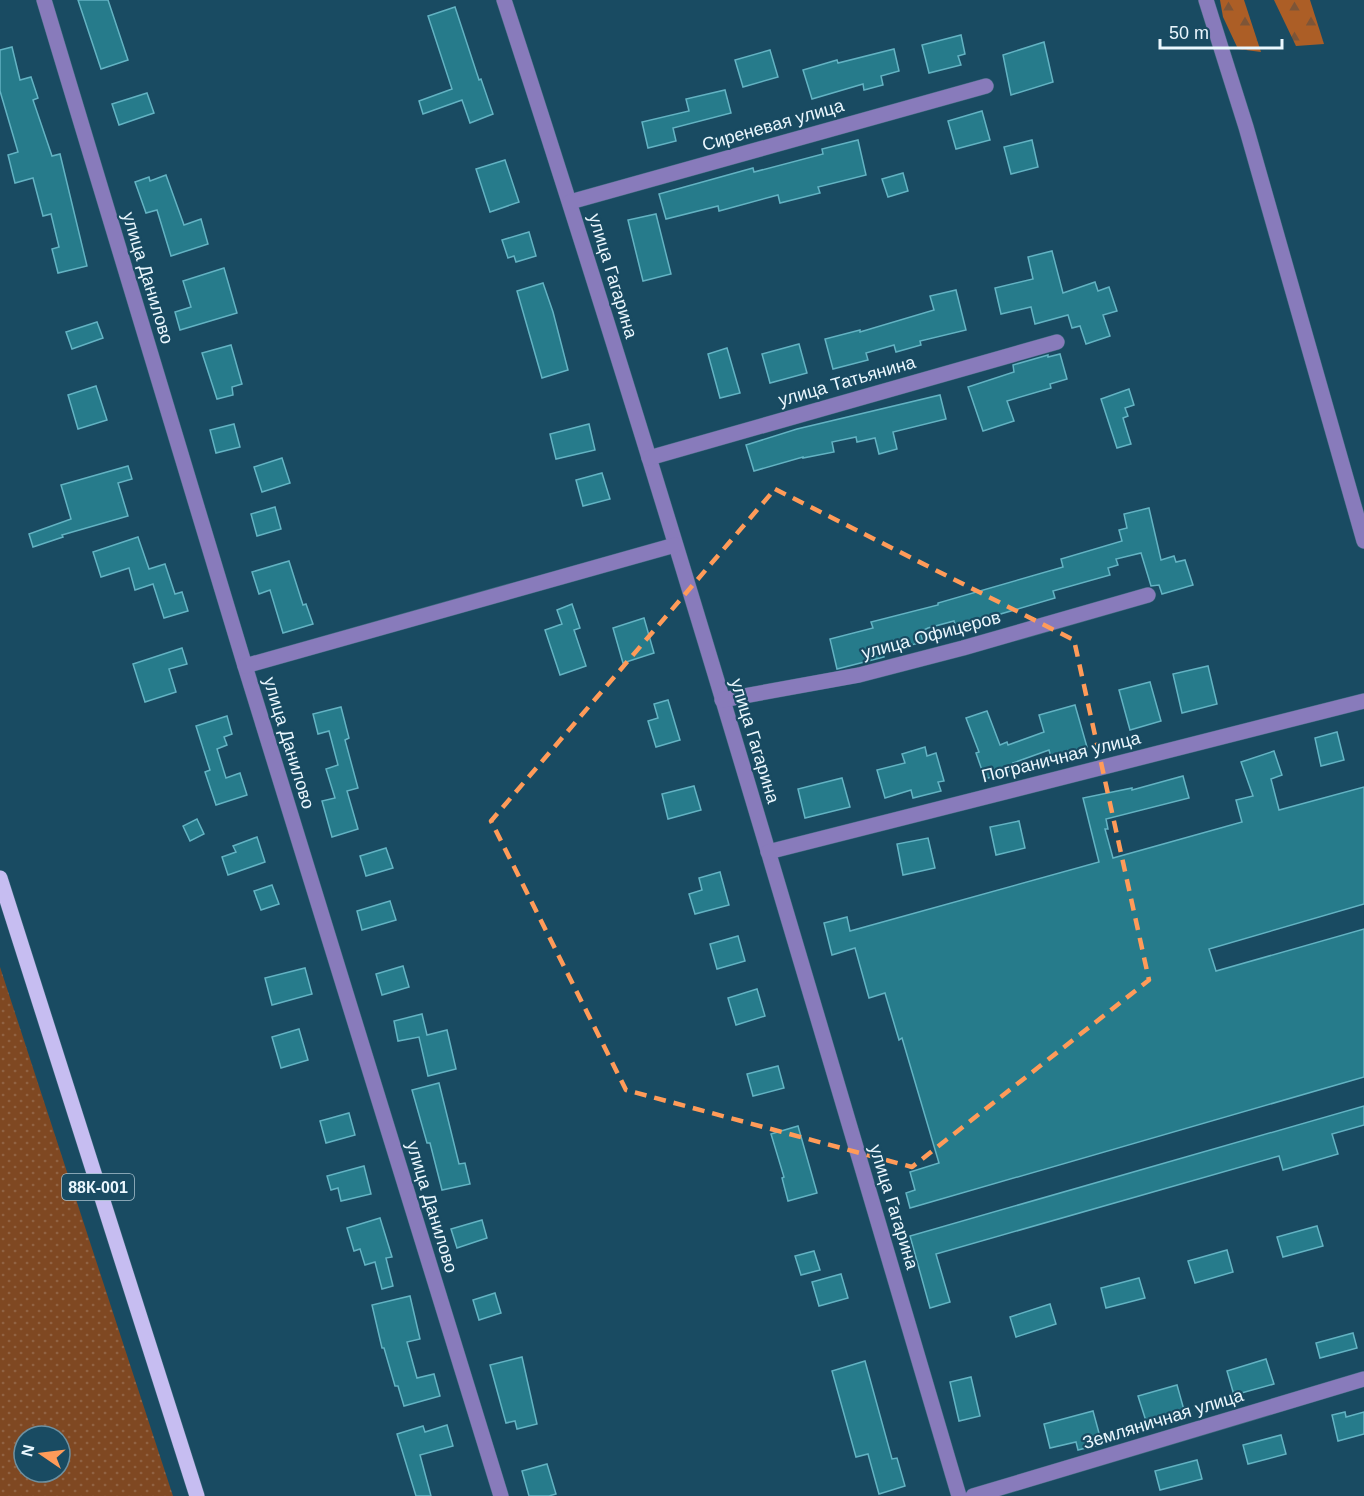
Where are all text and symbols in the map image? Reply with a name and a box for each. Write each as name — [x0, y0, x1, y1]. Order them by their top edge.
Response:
scale bar — [1160, 12, 1282, 50]
text: 50 m — [1169, 23, 1209, 43]
street label: Сиреневая улица — [700, 95, 847, 155]
street label: улица Данилово — [118, 210, 178, 346]
street label: улица Гагарина — [585, 211, 642, 342]
street label: улица Татьянина — [776, 352, 919, 410]
street label: улица Офицеров — [859, 607, 1003, 663]
street label: улица Данилово — [259, 675, 319, 811]
street label: улица Гагарина — [727, 676, 784, 807]
street label: Пограничная улица — [979, 727, 1143, 786]
street label: улица Данилово — [402, 1139, 462, 1275]
street label: улица Гагарина — [866, 1142, 923, 1273]
road number: 88К-001 — [62, 1174, 134, 1200]
street label: Земляничная улица — [1080, 1385, 1247, 1453]
north arrow — [12, 1424, 72, 1484]
text: N — [18, 1443, 38, 1458]

